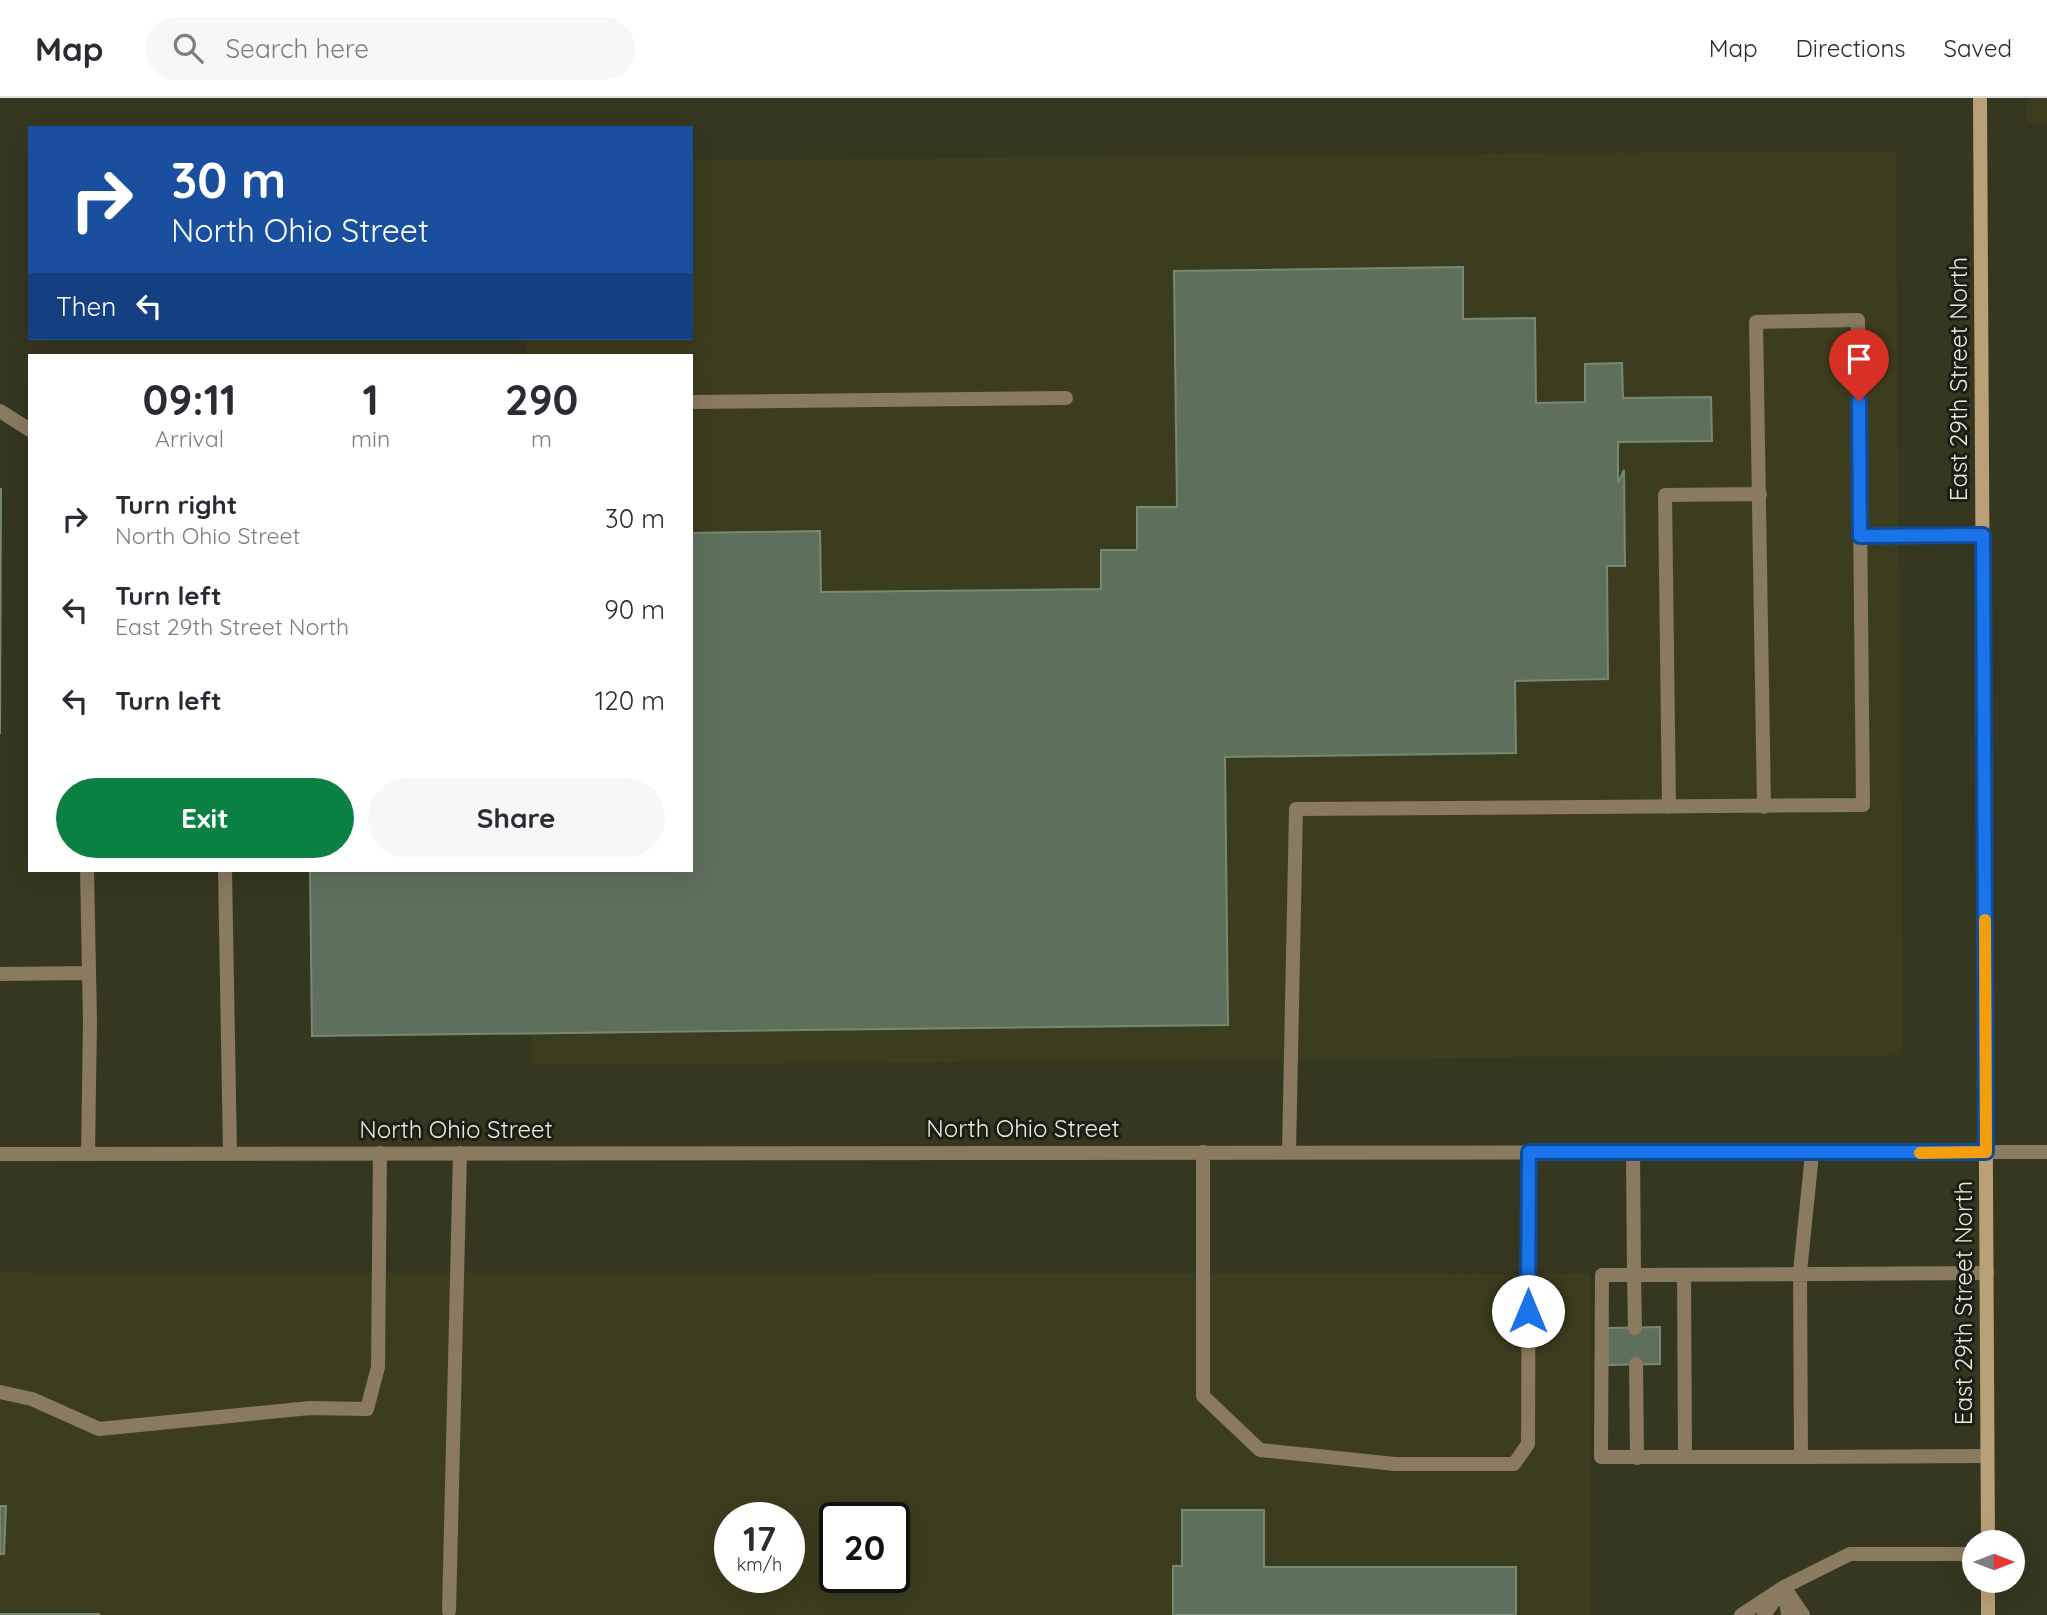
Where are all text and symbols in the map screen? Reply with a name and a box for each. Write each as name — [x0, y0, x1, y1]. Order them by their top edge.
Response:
search box — [145, 17, 635, 80]
text: Map — [35, 28, 103, 69]
icon: search — [169, 29, 207, 67]
text: Search here — [225, 32, 369, 65]
text: Map — [1709, 33, 1758, 63]
text: Directions — [1796, 33, 1906, 63]
text: Saved — [1944, 33, 2012, 63]
text: 30 m — [171, 149, 286, 210]
icon: right — [56, 154, 147, 245]
text: North Ohio Street — [171, 210, 429, 250]
street label: East 29th Street North — [1943, 257, 1973, 501]
icon: left — [130, 287, 168, 325]
text: Then — [56, 290, 116, 323]
pin — [1829, 329, 1889, 401]
icon: arrive — [1840, 340, 1878, 378]
text: 09:11 — [143, 373, 236, 426]
text: 1 — [362, 373, 379, 426]
text: 290 — [505, 373, 578, 426]
text: Arrival — [155, 424, 224, 453]
text: min — [351, 424, 390, 453]
text: m — [531, 424, 552, 453]
text: Turn right — [115, 488, 237, 521]
icon: right — [56, 500, 94, 538]
text: 30 m — [605, 502, 665, 535]
text: North Ohio Street — [115, 521, 300, 550]
text: Turn left — [115, 579, 222, 612]
icon: left — [56, 591, 94, 629]
text: 90 m — [604, 593, 665, 626]
text: East 29th Street North — [115, 612, 349, 641]
icon: left — [56, 682, 94, 720]
text: Turn left — [115, 684, 222, 717]
text: 120 m — [595, 684, 665, 717]
button: Exit — [56, 778, 354, 858]
button: Share — [368, 778, 665, 858]
street label: North Ohio Street — [926, 1113, 1120, 1143]
street label: North Ohio Street — [359, 1114, 553, 1144]
street label: East 29th Street North — [1948, 1181, 1978, 1425]
position arrow — [1491, 1274, 1565, 1348]
speed limit sign: 20 — [819, 1502, 910, 1593]
text: 17 — [743, 1516, 776, 1560]
north arrow — [1962, 1530, 2025, 1592]
map controls — [1962, 1530, 2025, 1593]
text: km/h — [737, 1553, 782, 1576]

